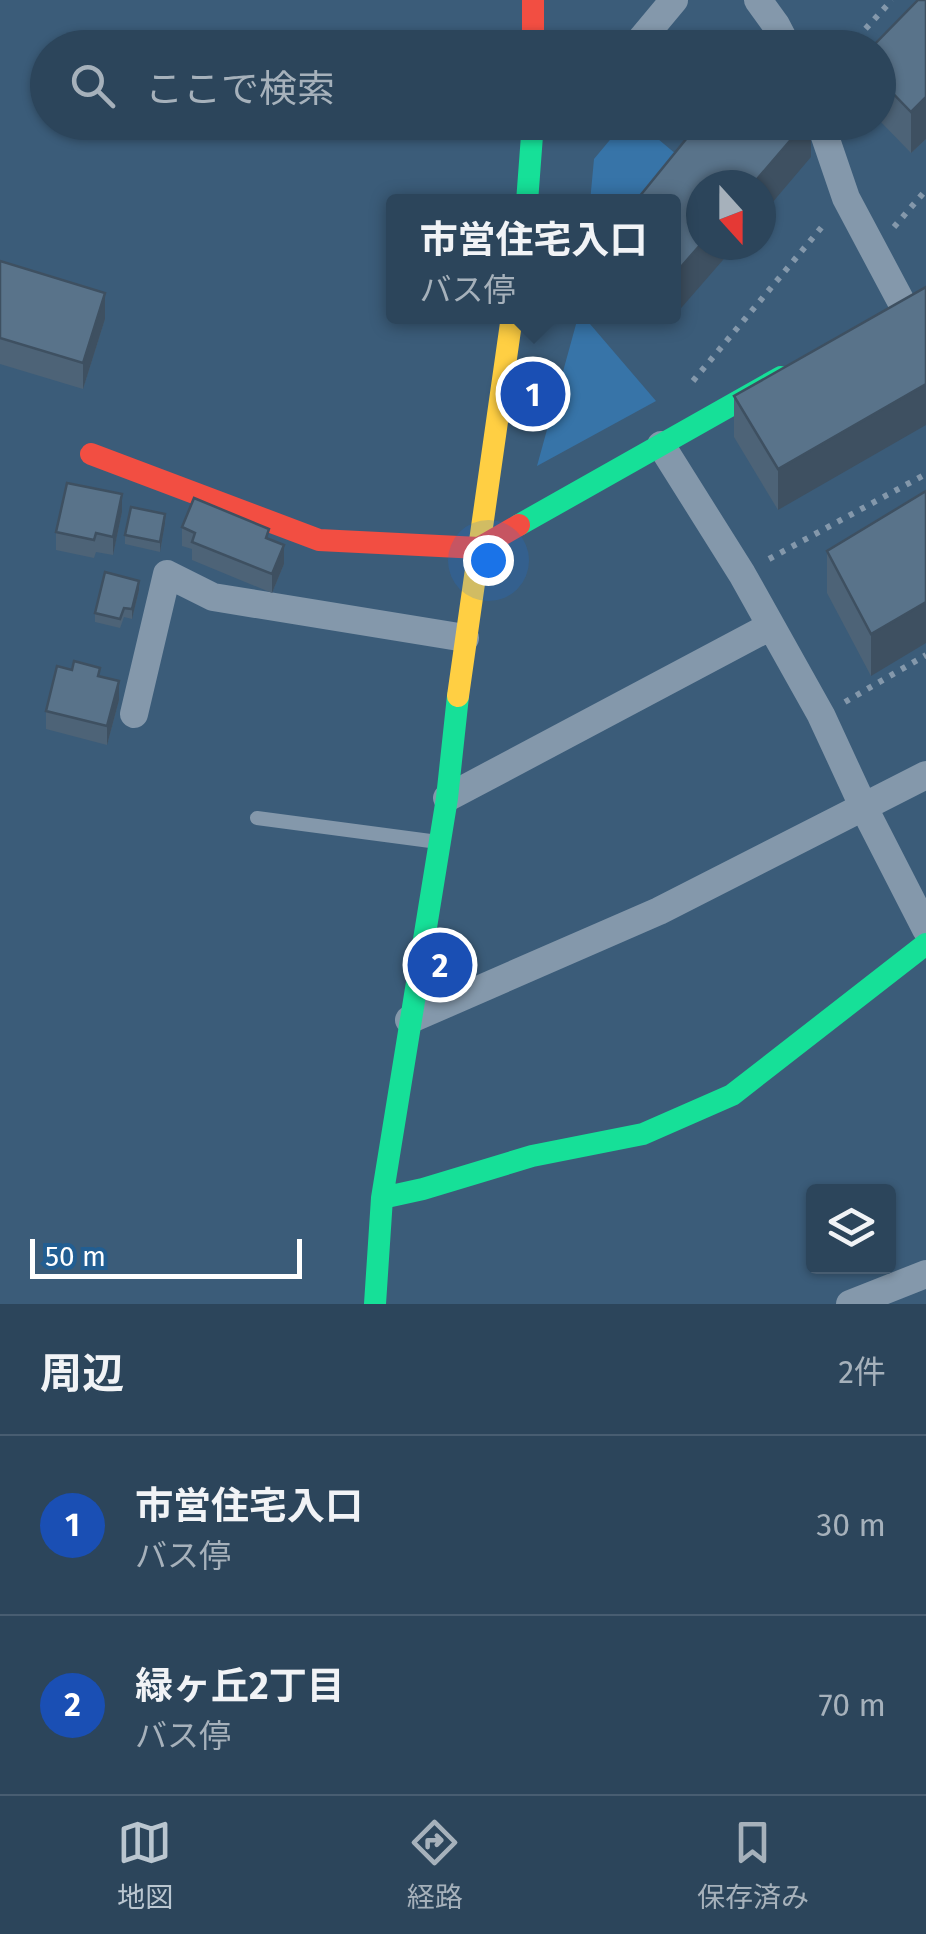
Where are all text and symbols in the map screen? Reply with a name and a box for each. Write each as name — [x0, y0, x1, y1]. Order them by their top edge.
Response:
search box — [30, 30, 896, 140]
icon: search — [65, 58, 120, 113]
text: ここで検索 — [145, 66, 335, 112]
north arrow — [686, 170, 776, 260]
popup — [386, 194, 681, 324]
text: 市営住宅入口 — [419, 217, 648, 263]
text: バス停 — [419, 271, 516, 309]
pin: 1 — [500, 356, 566, 432]
your location — [463, 535, 514, 586]
pin: 2 — [408, 928, 472, 1002]
map controls — [806, 1184, 896, 1274]
button: layers — [806, 1184, 896, 1274]
scale bar — [30, 1234, 302, 1278]
text: 50 m — [45, 1240, 106, 1273]
text: 周辺 — [40, 1349, 124, 1399]
text: 2件 — [838, 1353, 886, 1391]
text: 市営住宅入口 — [135, 1483, 363, 1529]
text: 1 — [65, 1506, 80, 1544]
text: 30 m — [816, 1506, 886, 1544]
text: バス停 — [135, 1537, 231, 1575]
text: 緑ヶ丘2丁目 — [135, 1663, 345, 1709]
text: 2 — [64, 1686, 81, 1724]
text: 70 m — [818, 1686, 886, 1724]
text: バス停 — [135, 1717, 231, 1755]
tab: 地図 — [117, 1815, 173, 1915]
tab: 経路 — [407, 1815, 463, 1915]
tab: 保存済み — [697, 1815, 809, 1915]

